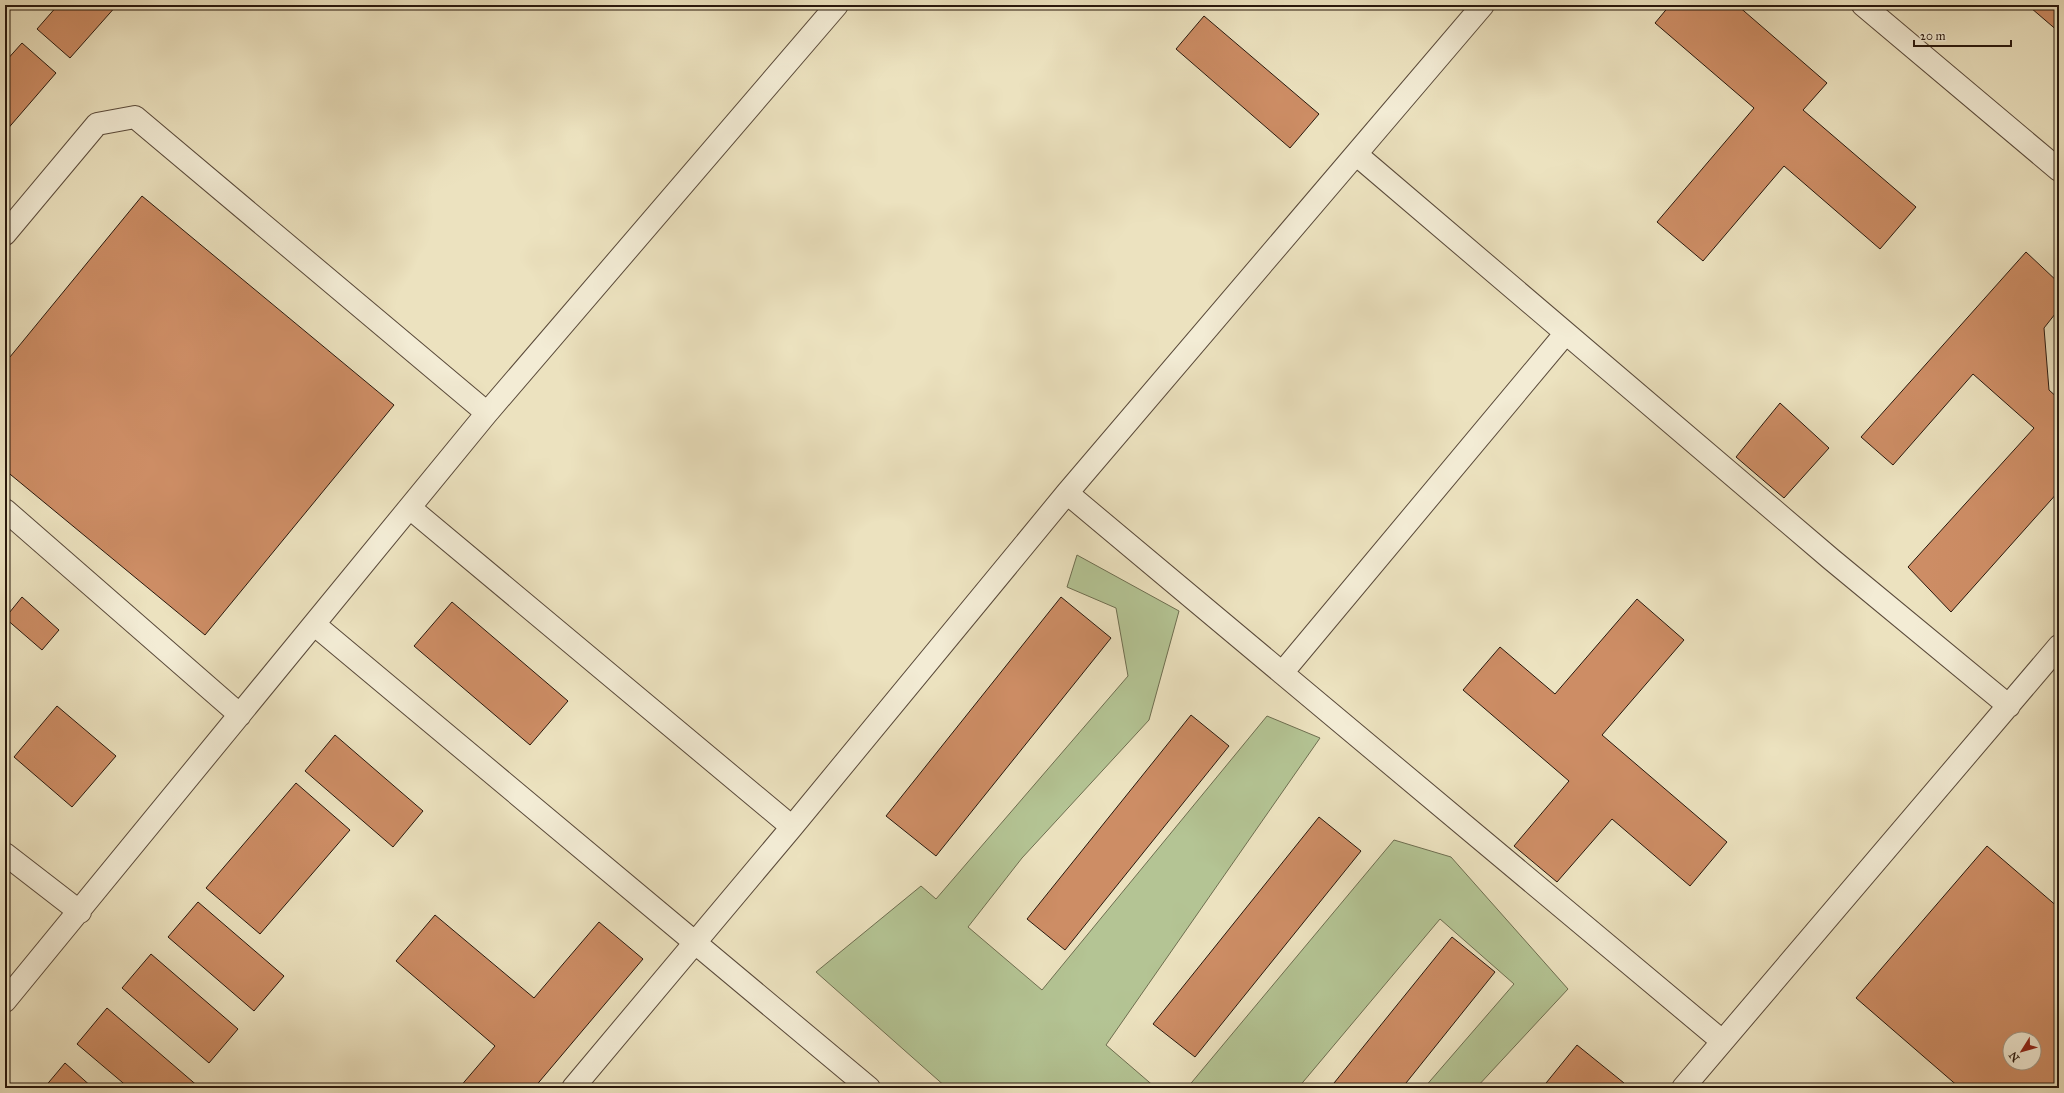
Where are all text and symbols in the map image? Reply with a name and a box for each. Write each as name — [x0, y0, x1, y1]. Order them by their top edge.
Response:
scale bar — [1914, 22, 2011, 48]
text: 20 m — [1920, 29, 1946, 43]
north arrow — [2002, 1031, 2042, 1071]
text: N — [2006, 1049, 2022, 1064]

